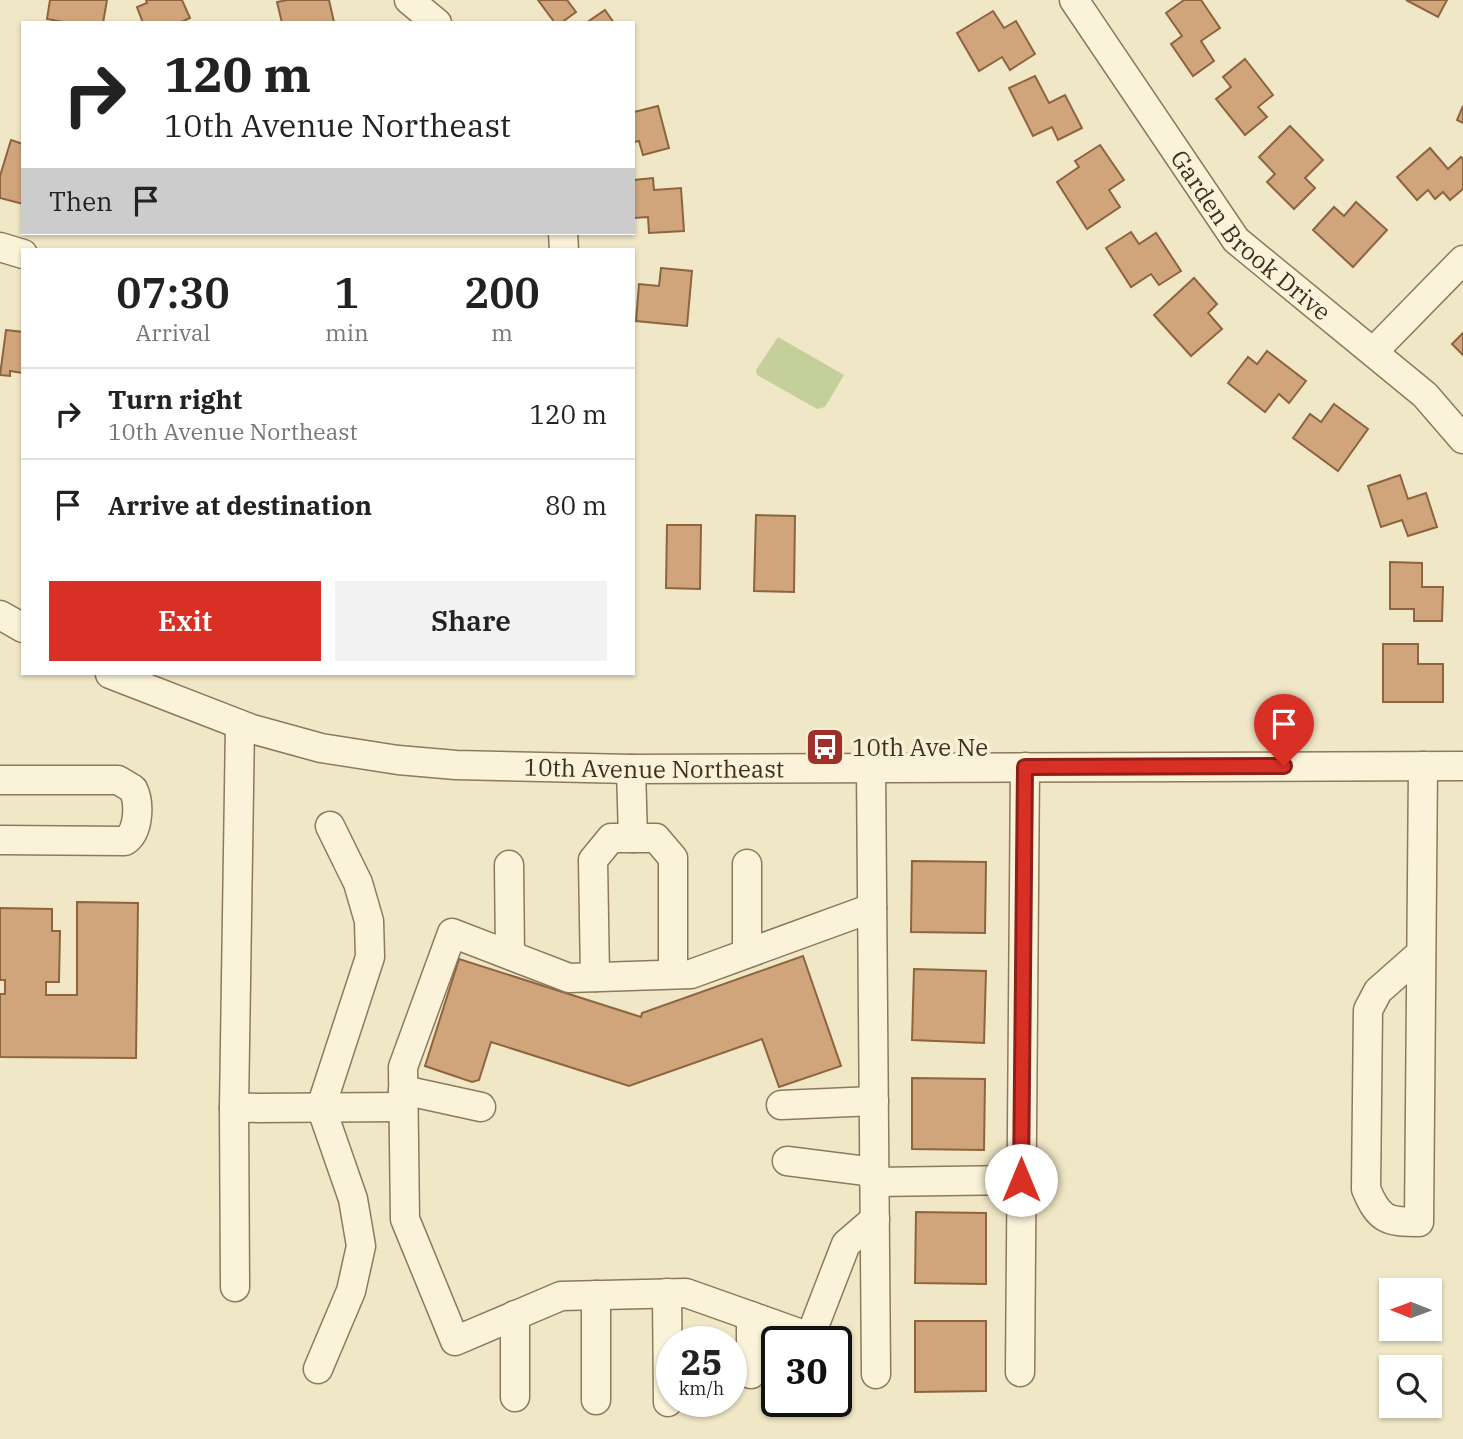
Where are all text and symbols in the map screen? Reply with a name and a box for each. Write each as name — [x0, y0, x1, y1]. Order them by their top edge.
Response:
text: 120 m — [164, 42, 311, 105]
icon: right — [49, 49, 140, 140]
text: 10th Avenue Northeast — [164, 104, 511, 146]
street label: Garden Brook Drive — [1164, 144, 1338, 327]
icon: arrive — [127, 182, 165, 220]
text: Then — [49, 184, 113, 218]
text: 07:30 — [116, 265, 230, 320]
text: 1 — [334, 265, 359, 320]
text: 200 — [464, 265, 540, 320]
text: Arrival — [136, 317, 210, 347]
text: min — [325, 317, 369, 347]
text: m — [491, 317, 513, 347]
text: Turn right — [108, 382, 242, 416]
icon: right — [49, 395, 87, 433]
text: 120 m — [529, 397, 607, 431]
text: 10th Avenue Northeast — [108, 416, 358, 446]
icon: arrive — [49, 486, 87, 524]
text: Arrive at destination — [108, 488, 372, 522]
text: 80 m — [545, 488, 607, 522]
button: Exit — [49, 581, 321, 661]
button: Share — [335, 581, 607, 661]
pin — [1254, 694, 1314, 766]
icon: arrive — [1265, 705, 1303, 743]
bus stop icon: 10th Ave Ne — [804, 726, 846, 768]
place label: 10th Ave Ne — [852, 731, 988, 763]
street label: 10th Avenue Northeast — [523, 751, 784, 785]
position arrow — [984, 1143, 1058, 1217]
north arrow — [1379, 1278, 1442, 1340]
map controls — [1379, 1278, 1442, 1418]
speed limit sign: 30 — [761, 1326, 852, 1417]
text: 25 — [680, 1339, 723, 1385]
button: search — [1379, 1355, 1442, 1418]
text: km/h — [679, 1377, 724, 1400]

